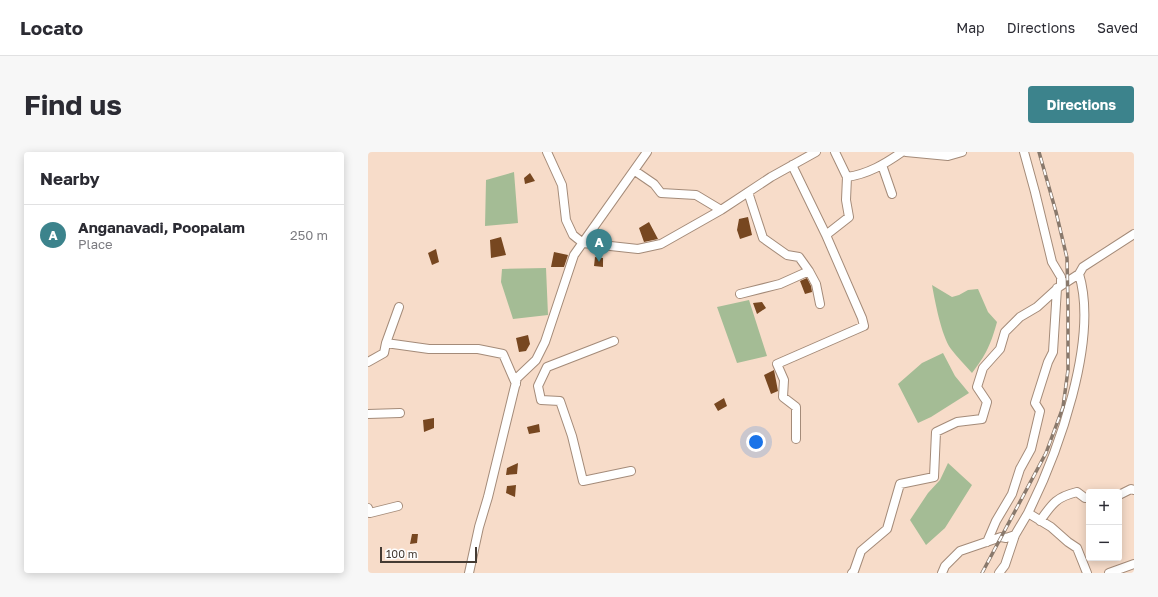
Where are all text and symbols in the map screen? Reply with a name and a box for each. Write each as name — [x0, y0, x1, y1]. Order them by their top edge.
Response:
text: Locato — [20, 16, 83, 39]
text: Map — [956, 19, 985, 36]
text: Directions — [1007, 19, 1075, 36]
text: Saved — [1097, 19, 1138, 36]
button: Directions — [1028, 86, 1134, 123]
text: Find us — [24, 88, 122, 121]
text: Nearby — [40, 168, 100, 189]
text: Anganavadi, Poopalam — [78, 218, 245, 236]
text: A — [48, 227, 58, 243]
text: 250 m — [290, 227, 328, 243]
pin: A — [586, 229, 612, 262]
text: Place — [78, 236, 113, 252]
your location — [746, 432, 766, 452]
map controls — [1086, 489, 1122, 561]
button: + — [1086, 489, 1122, 525]
button: − — [1086, 525, 1122, 561]
scale bar — [380, 545, 477, 564]
text: 100 m — [386, 547, 417, 560]

